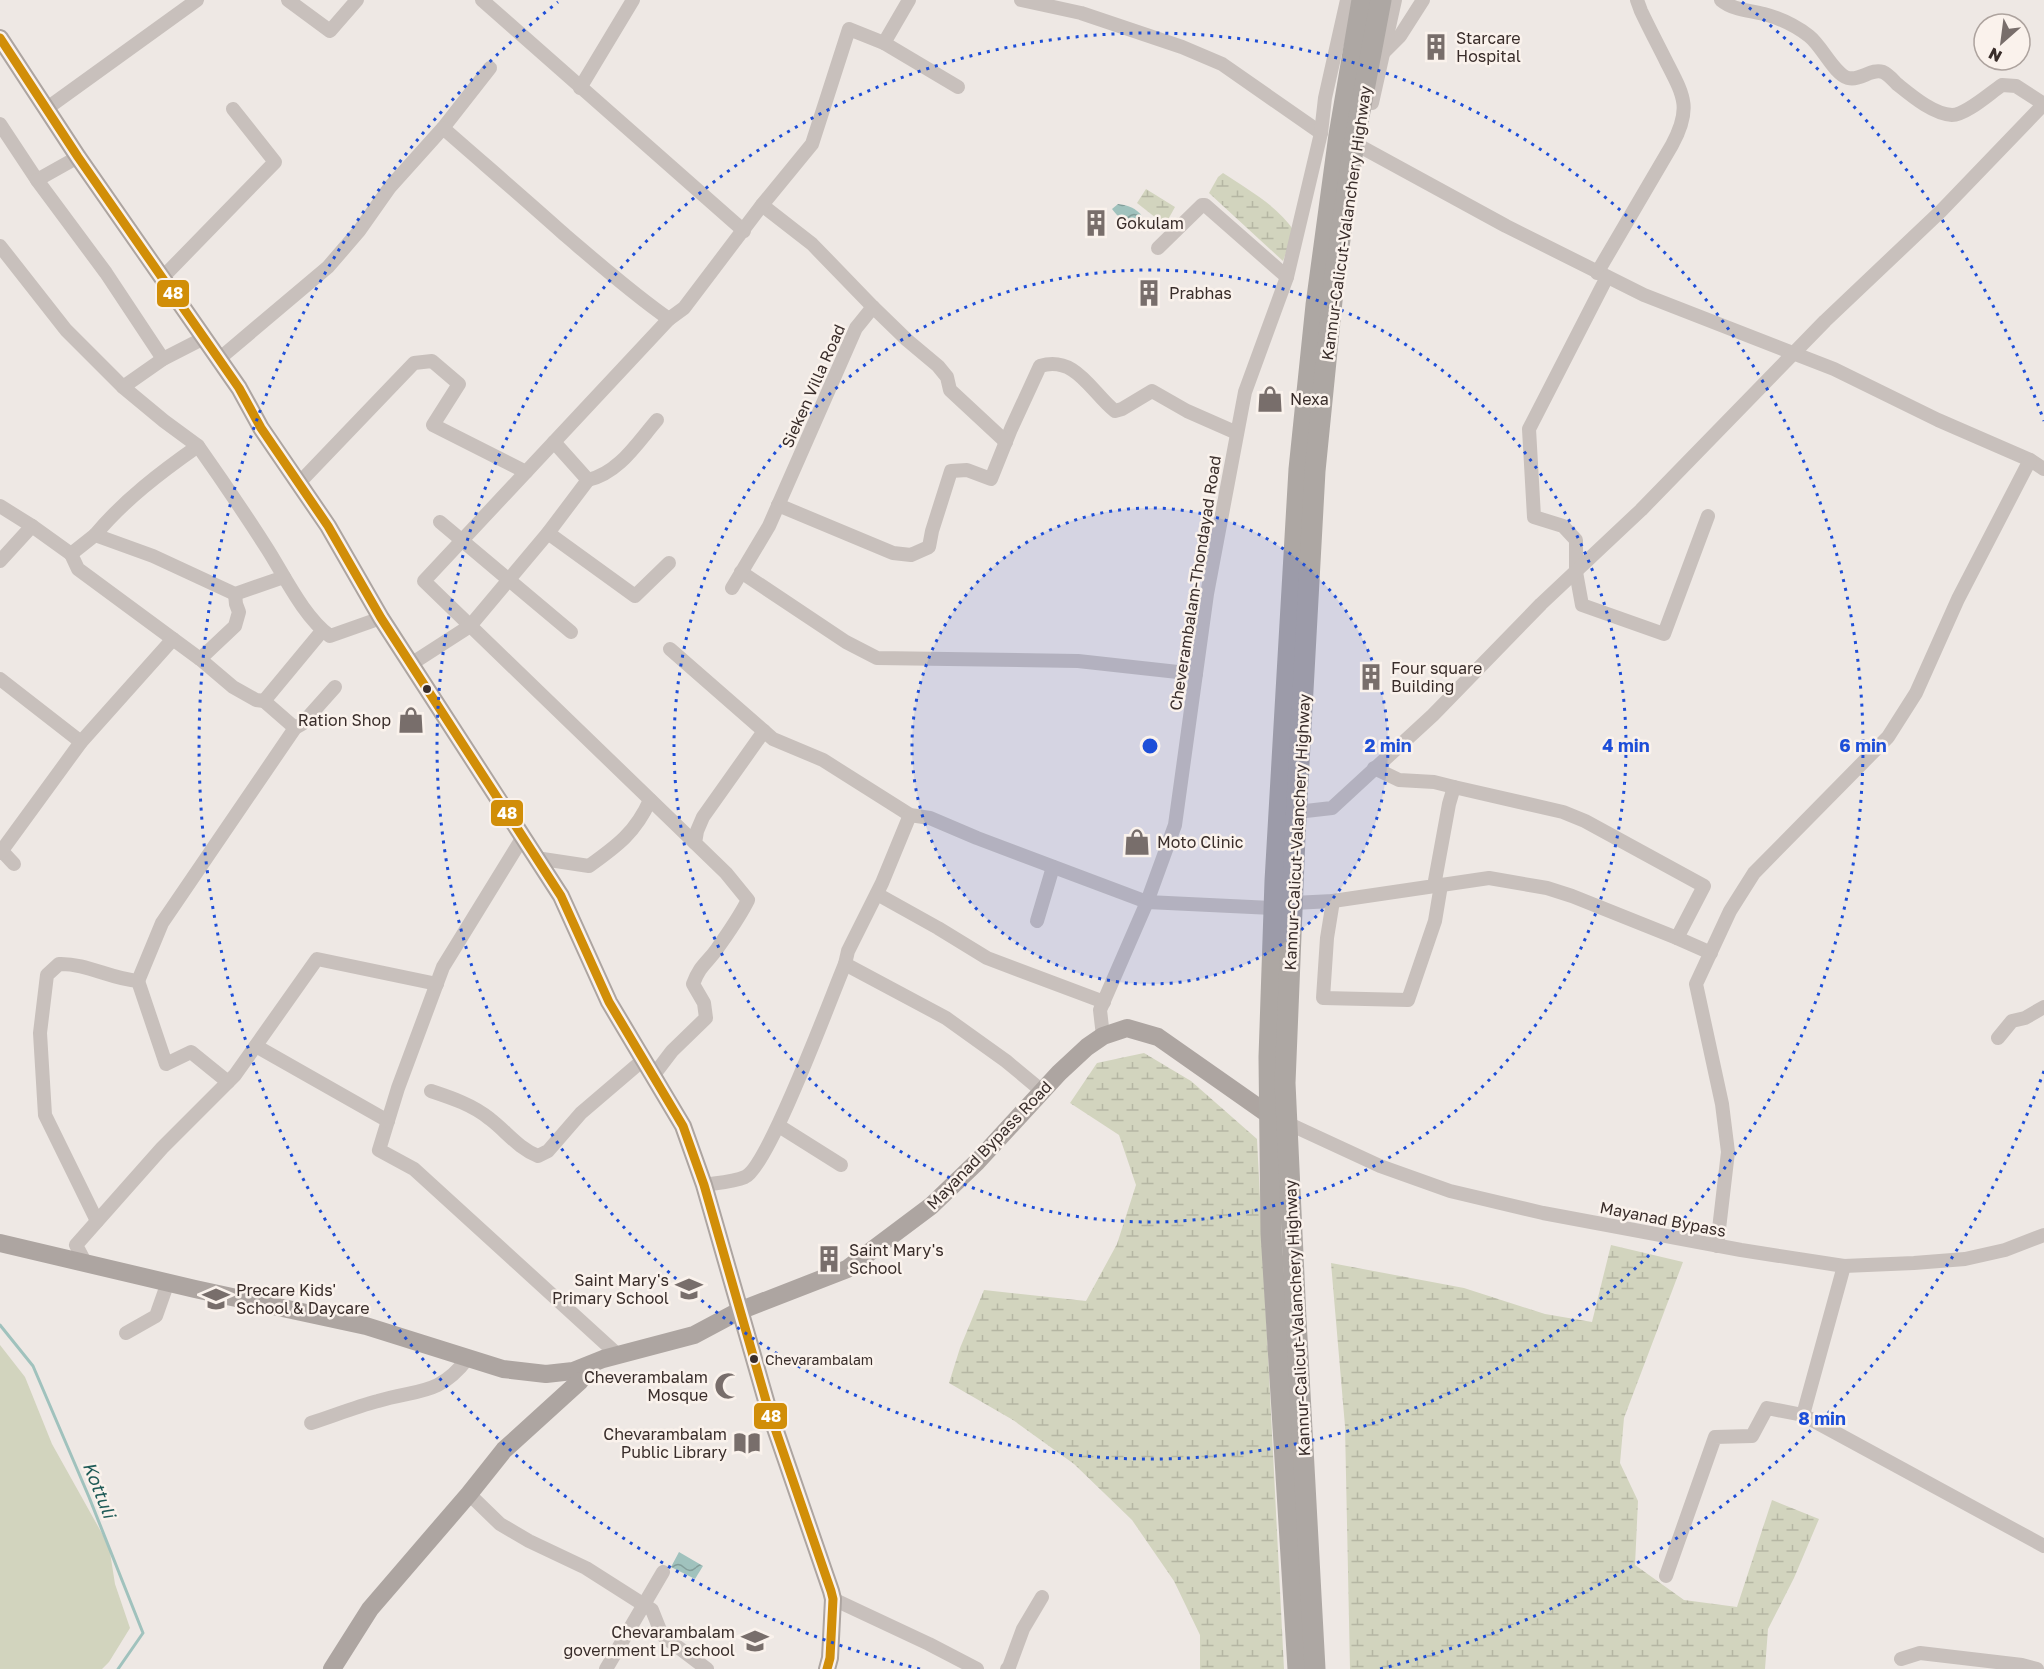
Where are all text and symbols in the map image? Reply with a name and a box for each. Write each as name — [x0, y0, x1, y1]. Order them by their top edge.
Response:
north arrow — [1972, 12, 2032, 72]
place label: Starcare Hospital — [1456, 28, 1521, 66]
building icon: Starcare Hospital — [1421, 32, 1451, 62]
text: N — [1985, 44, 2005, 67]
street label: Kannur-Calicut-Valanchery Highway — [1317, 84, 1375, 362]
building icon: Gokulam — [1081, 208, 1111, 238]
place label: Gokulam — [1116, 213, 1184, 233]
building icon: Prabhas — [1134, 278, 1164, 308]
line badge: 48 — [156, 279, 190, 308]
text: 48 — [163, 283, 183, 303]
place label: Prabhas — [1169, 283, 1232, 303]
street label: Sieken Villa Road — [777, 321, 849, 451]
shop icon: Nexa — [1255, 384, 1285, 414]
place label: Nexa — [1290, 389, 1329, 409]
street label: Cheverambalam-Thondayad Road — [1165, 454, 1225, 712]
place label: Four square Building — [1391, 658, 1482, 696]
building icon: Four square Building — [1356, 662, 1386, 692]
unlabelled marker — [421, 683, 433, 695]
street label: Kannur-Calicut-Valanchery Highway — [1280, 693, 1314, 971]
shop icon: Ration Shop — [396, 705, 426, 735]
place label: Ration Shop — [298, 710, 391, 730]
text: 2 min — [1364, 734, 1412, 756]
text: 4 min — [1602, 734, 1650, 756]
text: 6 min — [1839, 734, 1887, 756]
centre of rings — [1140, 736, 1160, 756]
line badge: 48 — [490, 799, 524, 827]
text: 48 — [497, 803, 517, 823]
shop icon: Moto Clinic — [1122, 827, 1152, 857]
place label: Moto Clinic — [1157, 832, 1244, 852]
street label: Mayanad Bypass Road — [922, 1076, 1056, 1214]
street label: Kannur-Calicut-Valanchery Highway — [1280, 1179, 1314, 1457]
street label: Mayanad Bypass — [1598, 1197, 1728, 1241]
place label: Saint Mary's School — [849, 1240, 944, 1278]
building icon: Saint Mary's School — [814, 1244, 844, 1274]
place label: Saint Mary's Primary School — [552, 1270, 669, 1308]
school or university icon: Saint Mary's Primary School — [674, 1274, 704, 1304]
place label: Precare Kids' School & Daycare — [236, 1280, 370, 1318]
school or university icon: Precare Kids' School & Daycare — [201, 1284, 231, 1314]
place label: Chevarambalam — [765, 1351, 873, 1368]
marker: Chevarambalam — [748, 1353, 760, 1365]
place label: Cheverambalam Mosque — [584, 1367, 708, 1405]
mosque icon: Cheverambalam Mosque — [713, 1371, 743, 1401]
line badge: 48 — [753, 1402, 788, 1430]
text: 48 — [761, 1406, 781, 1426]
text: 8 min — [1798, 1407, 1846, 1429]
place label: Chevarambalam Public Library — [603, 1424, 727, 1462]
library icon: Chevarambalam Public Library — [732, 1428, 762, 1458]
water label: Kottuli — [79, 1458, 122, 1523]
place label: Chevarambalam government LP school — [563, 1622, 735, 1660]
school or university icon: Chevarambalam government LP school — [740, 1626, 770, 1656]

